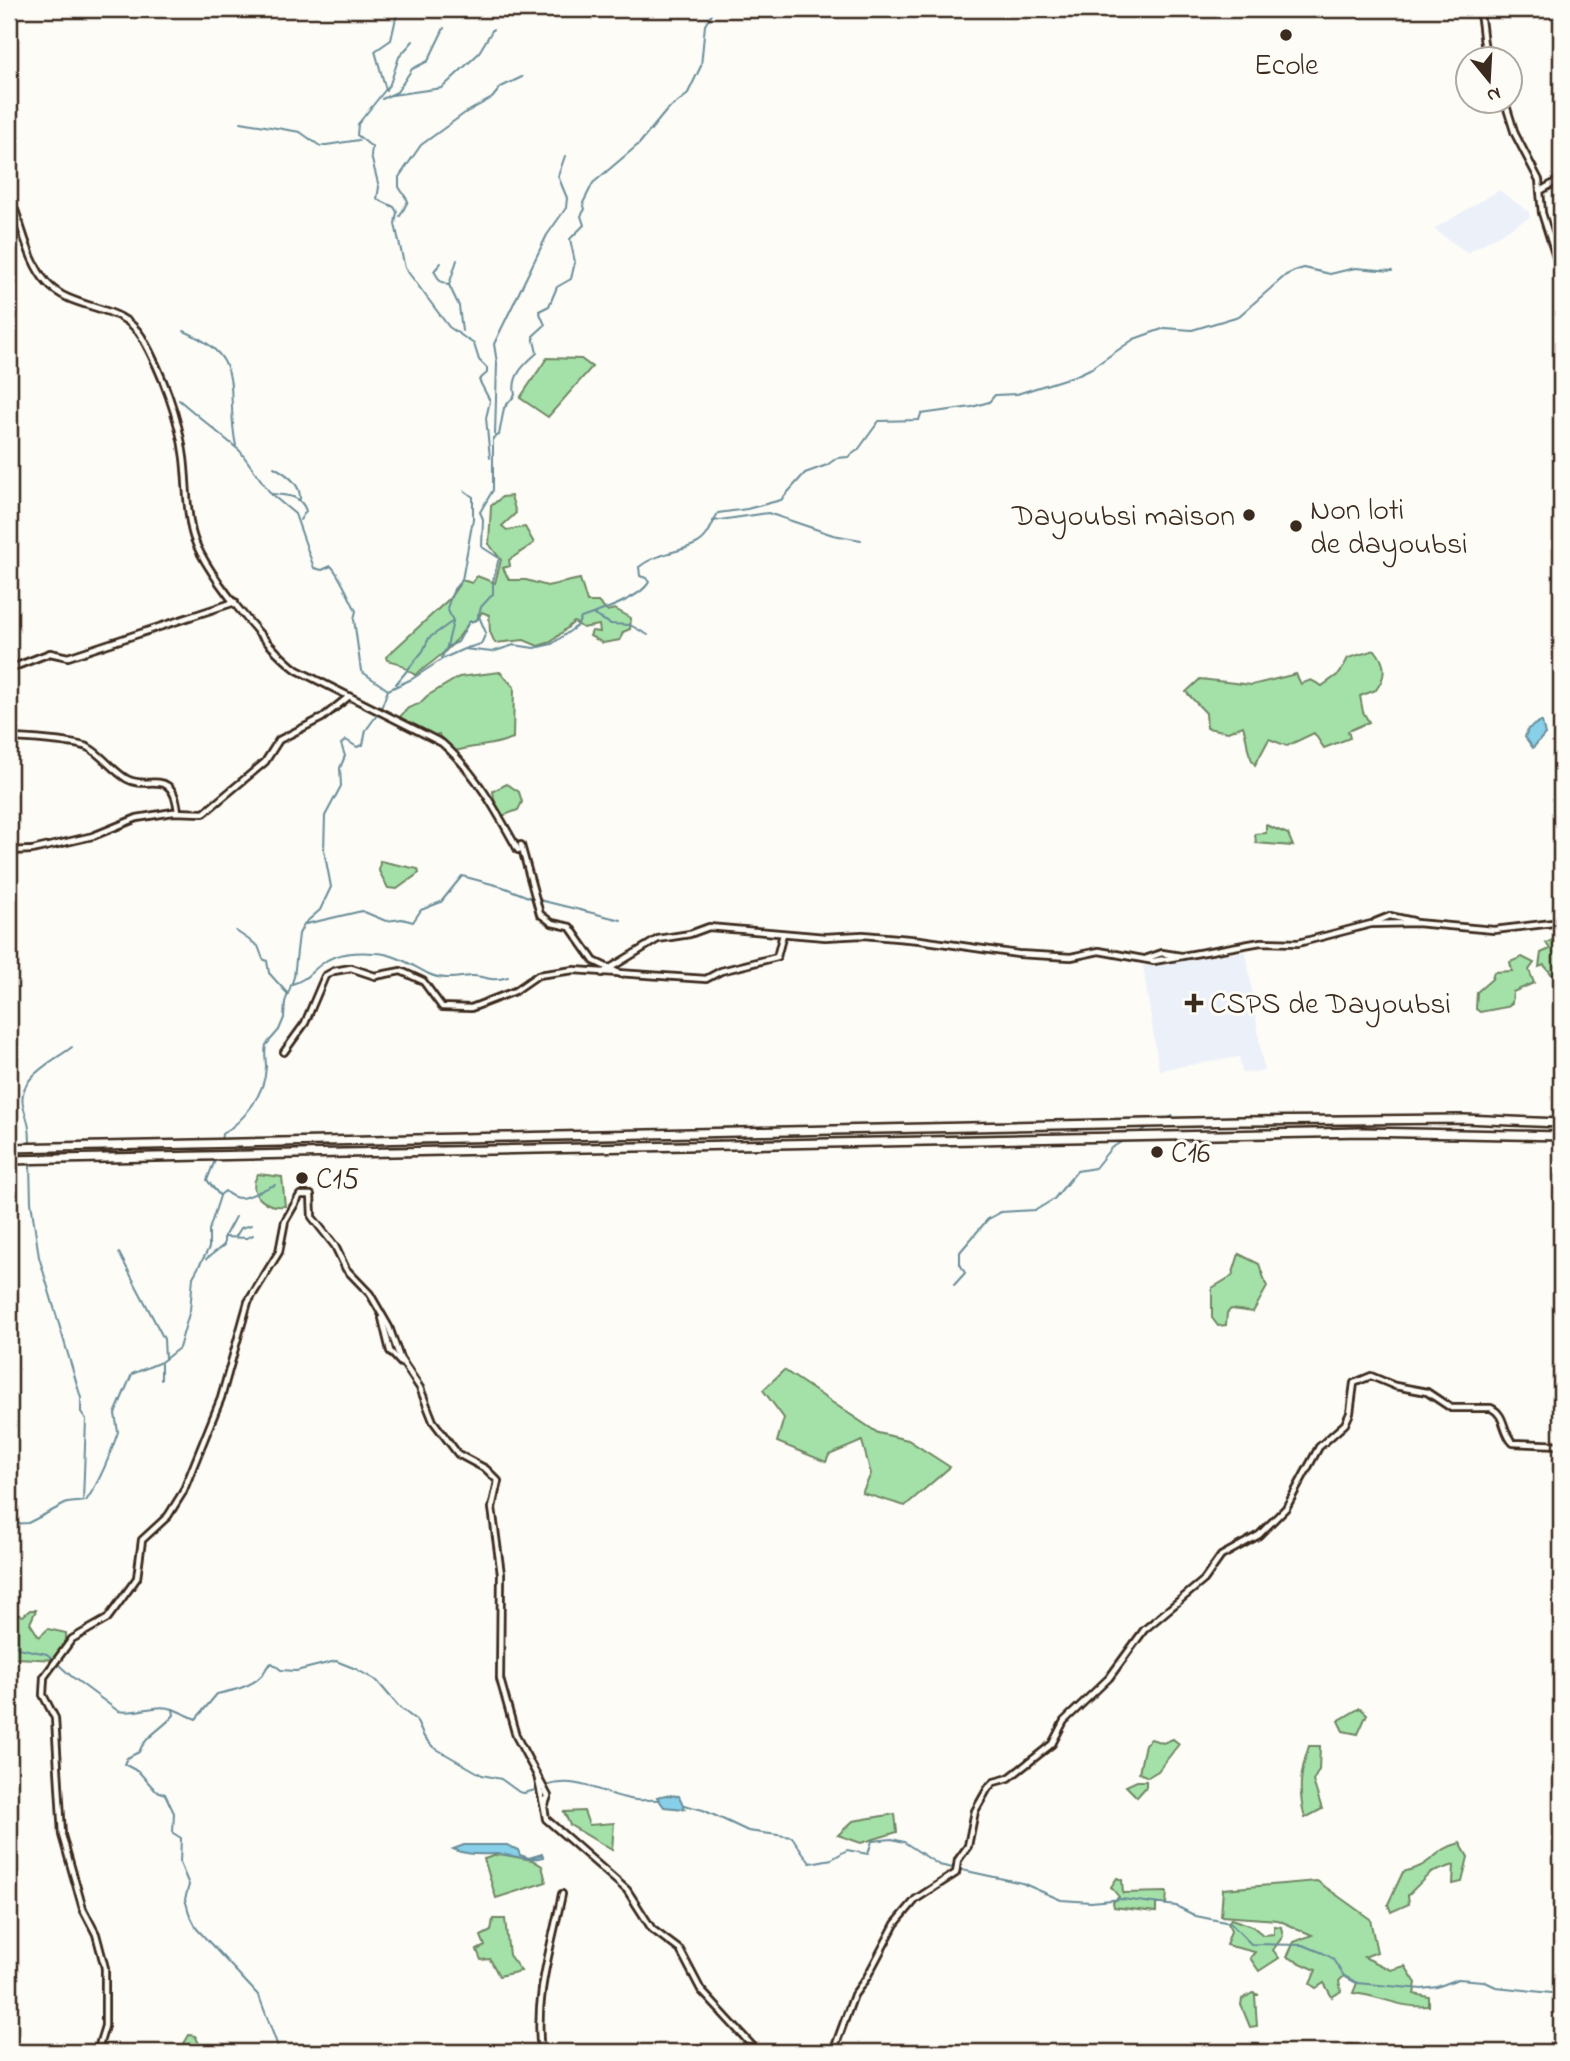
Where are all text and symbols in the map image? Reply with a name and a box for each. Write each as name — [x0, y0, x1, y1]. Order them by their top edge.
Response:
marker: Ecole — [1278, 27, 1294, 43]
place label: Ecole — [1254, 45, 1319, 89]
north arrow — [1454, 46, 1524, 116]
text: N — [1483, 79, 1504, 109]
place label: Non loti de dayoubsi — [1310, 490, 1468, 568]
place label: Dayoubsi maison — [1011, 496, 1235, 540]
marker: Dayoubsi maison — [1241, 507, 1257, 523]
marker: Non loti de dayoubsi — [1288, 518, 1304, 534]
place label: CSPS de Dayoubsi — [1210, 984, 1451, 1028]
marker: CSPS de Dayoubsi — [1184, 993, 1204, 1013]
place label: C16 — [1171, 1133, 1210, 1177]
marker: C16 — [1149, 1144, 1165, 1160]
place label: C15 — [316, 1159, 359, 1203]
marker: C15 — [294, 1170, 310, 1186]

